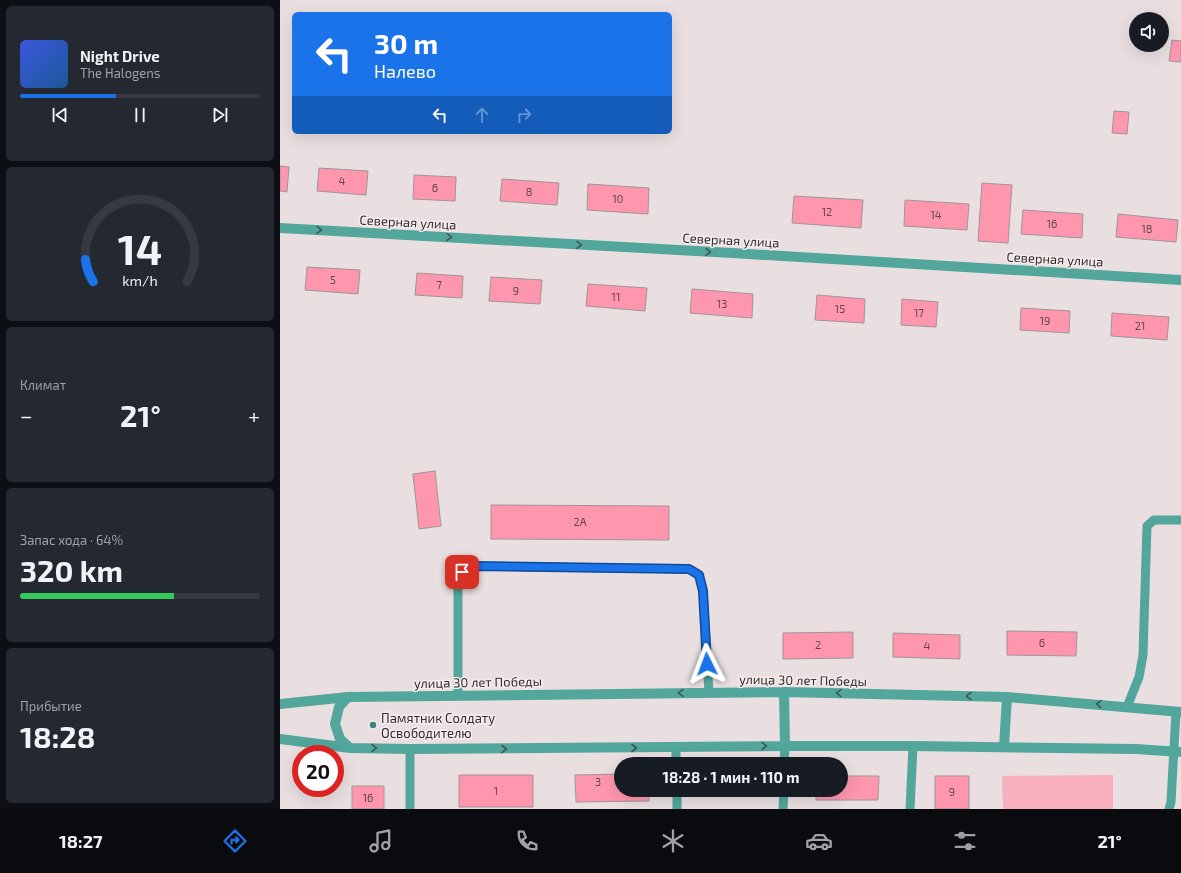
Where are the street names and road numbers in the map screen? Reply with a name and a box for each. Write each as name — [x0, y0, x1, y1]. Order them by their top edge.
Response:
street label: Северная улица — [359, 211, 457, 233]
street label: Северная улица — [682, 229, 780, 251]
street label: Северная улица — [1006, 248, 1104, 270]
street label: улица 30 лет Победы — [739, 671, 867, 689]
street label: улица 30 лет Победы — [414, 673, 542, 691]

